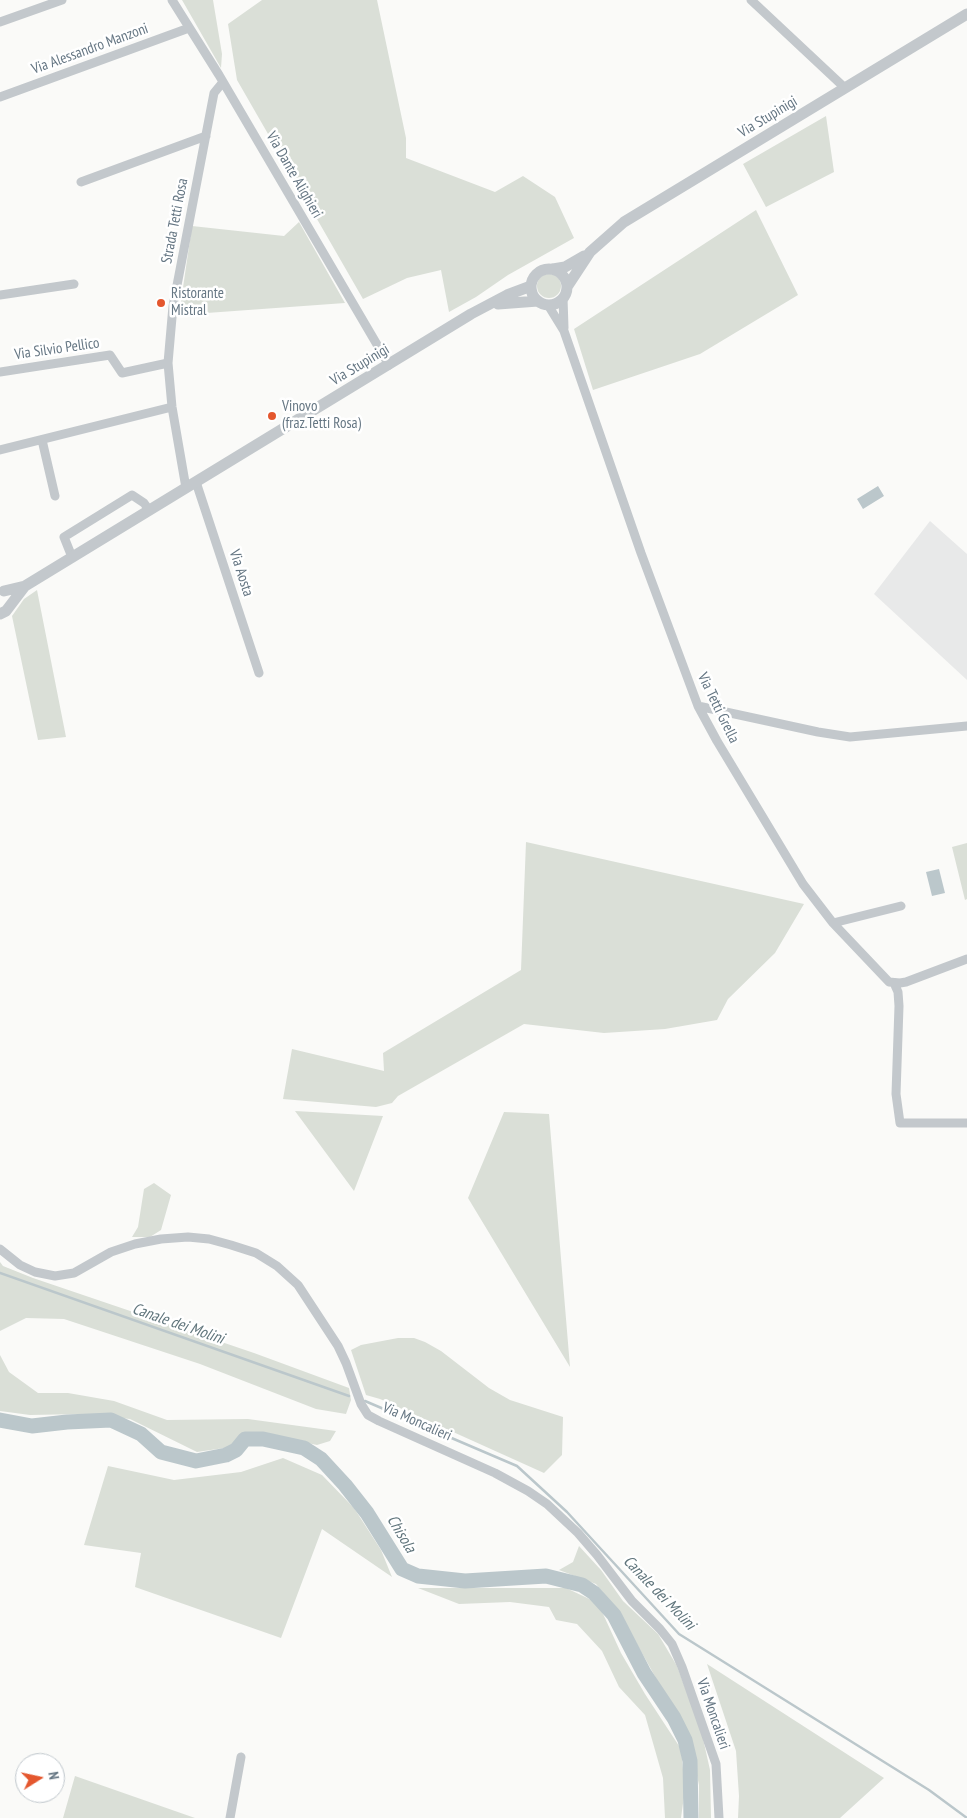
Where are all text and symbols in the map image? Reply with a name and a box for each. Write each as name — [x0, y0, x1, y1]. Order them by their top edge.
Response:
street label: Via Alessandro Manzoni — [29, 20, 151, 78]
street label: Via Stupinigi — [735, 92, 801, 142]
street label: Via Dante Alighieri — [262, 129, 326, 221]
street label: Strada Tetti Rosa — [158, 177, 192, 265]
place label: Ristorante Mistral — [171, 285, 224, 320]
marker: Ristorante Mistral — [155, 297, 167, 309]
street label: Via Silvio Pellico — [13, 334, 101, 364]
street label: Via Stupinigi — [327, 340, 393, 390]
place label: Vinovo (fraz.Tetti Rosa) — [282, 398, 361, 433]
marker: Vinovo (fraz.Tetti Rosa) — [266, 410, 278, 422]
street label: Via Aosta — [225, 547, 257, 599]
street label: Via Tetti Grella — [693, 670, 743, 746]
water label: Canale dei Molini — [130, 1299, 226, 1349]
street label: Via Moncalieri — [380, 1399, 454, 1445]
water label: Chisola — [382, 1512, 420, 1556]
water label: Canale dei Molini — [619, 1552, 699, 1634]
street label: Via Moncalieri — [693, 1676, 733, 1752]
north arrow — [15, 1753, 65, 1803]
text: N — [44, 1770, 63, 1781]

